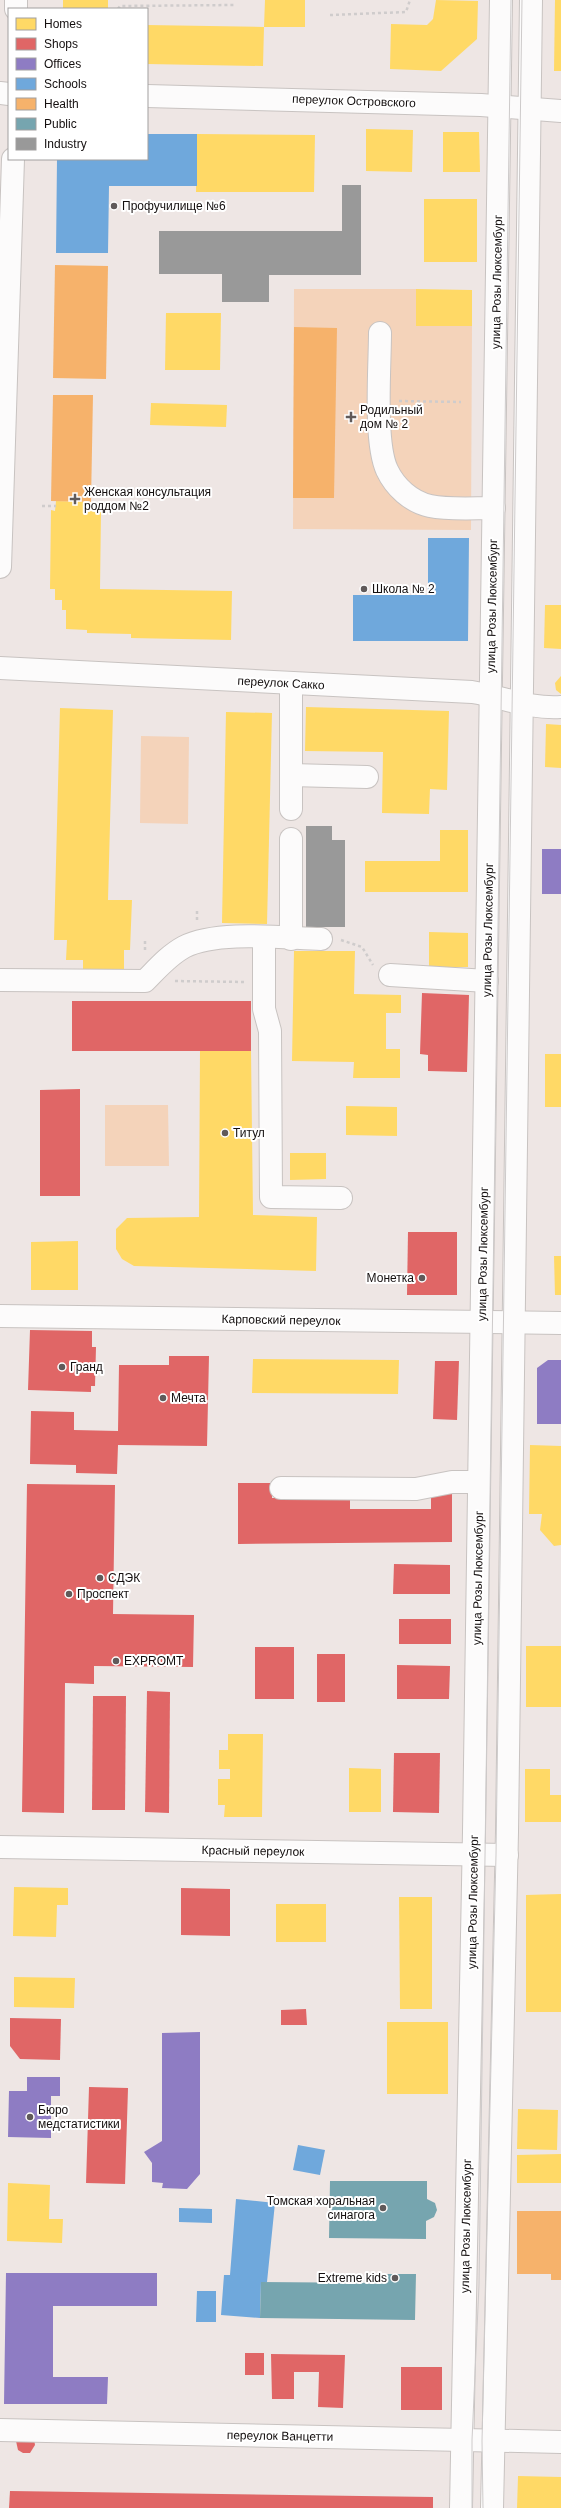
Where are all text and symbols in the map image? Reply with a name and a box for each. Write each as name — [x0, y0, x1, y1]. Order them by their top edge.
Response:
legend — [8, 8, 148, 160]
text: Homes — [44, 17, 82, 31]
text: Shops — [44, 37, 78, 51]
text: Offices — [44, 57, 81, 71]
text: Schools — [44, 77, 87, 91]
street label: переулок Островского — [292, 92, 416, 110]
text: Health — [44, 97, 79, 111]
text: Public — [44, 117, 77, 131]
text: Industry — [44, 137, 87, 151]
place label: Профучилище №6 — [122, 199, 226, 213]
marker: Профучилище №6 — [109, 201, 119, 211]
street label: улица Розы Люксембург — [489, 214, 505, 349]
place label: Родильный дом № 2 — [360, 403, 423, 431]
marker: Родильный дом № 2 — [345, 411, 357, 423]
place label: Женская консультация роддом №2 — [84, 485, 211, 513]
marker: Женская консультация роддом №2 — [69, 493, 81, 505]
street label: улица Розы Люксембург — [484, 538, 500, 673]
place label: Школа № 2 — [372, 582, 435, 596]
marker: Школа № 2 — [359, 584, 369, 594]
street label: переулок Сакко — [237, 674, 325, 692]
street label: улица Розы Люксембург — [480, 862, 496, 997]
place label: Титул — [233, 1126, 265, 1140]
marker: Титул — [220, 1128, 230, 1138]
street label: улица Розы Люксембург — [475, 1186, 491, 1321]
place label: Монетка — [367, 1271, 414, 1285]
marker: Монетка — [417, 1273, 427, 1283]
street label: Карповский переулок — [221, 1312, 341, 1328]
place label: Гранд — [70, 1360, 103, 1374]
marker: Гранд — [57, 1362, 67, 1372]
place label: Мечта — [171, 1391, 206, 1405]
marker: Мечта — [158, 1393, 168, 1403]
street label: улица Розы Люксембург — [470, 1510, 486, 1645]
place label: СДЭК — [108, 1571, 140, 1585]
marker: СДЭК — [95, 1573, 105, 1583]
place label: Проспект — [77, 1587, 130, 1601]
marker: Проспект — [64, 1589, 74, 1599]
place label: EXPROMT — [124, 1654, 184, 1668]
marker: EXPROMT — [111, 1656, 121, 1666]
street label: улица Розы Люксембург — [465, 1834, 481, 1969]
street label: Красный переулок — [201, 1843, 305, 1859]
place label: Бюро медстатистики — [38, 2103, 120, 2131]
marker: Бюро медстатистики — [25, 2112, 35, 2122]
street label: улица Розы Люксембург — [458, 2158, 474, 2293]
place label: Томская хоральная синагога — [267, 2194, 375, 2222]
marker: Томская хоральная синагога — [378, 2203, 388, 2213]
place label: Extreme kids — [318, 2271, 387, 2285]
marker: Extreme kids — [390, 2273, 400, 2283]
street label: переулок Ванцетти — [227, 2428, 333, 2444]

